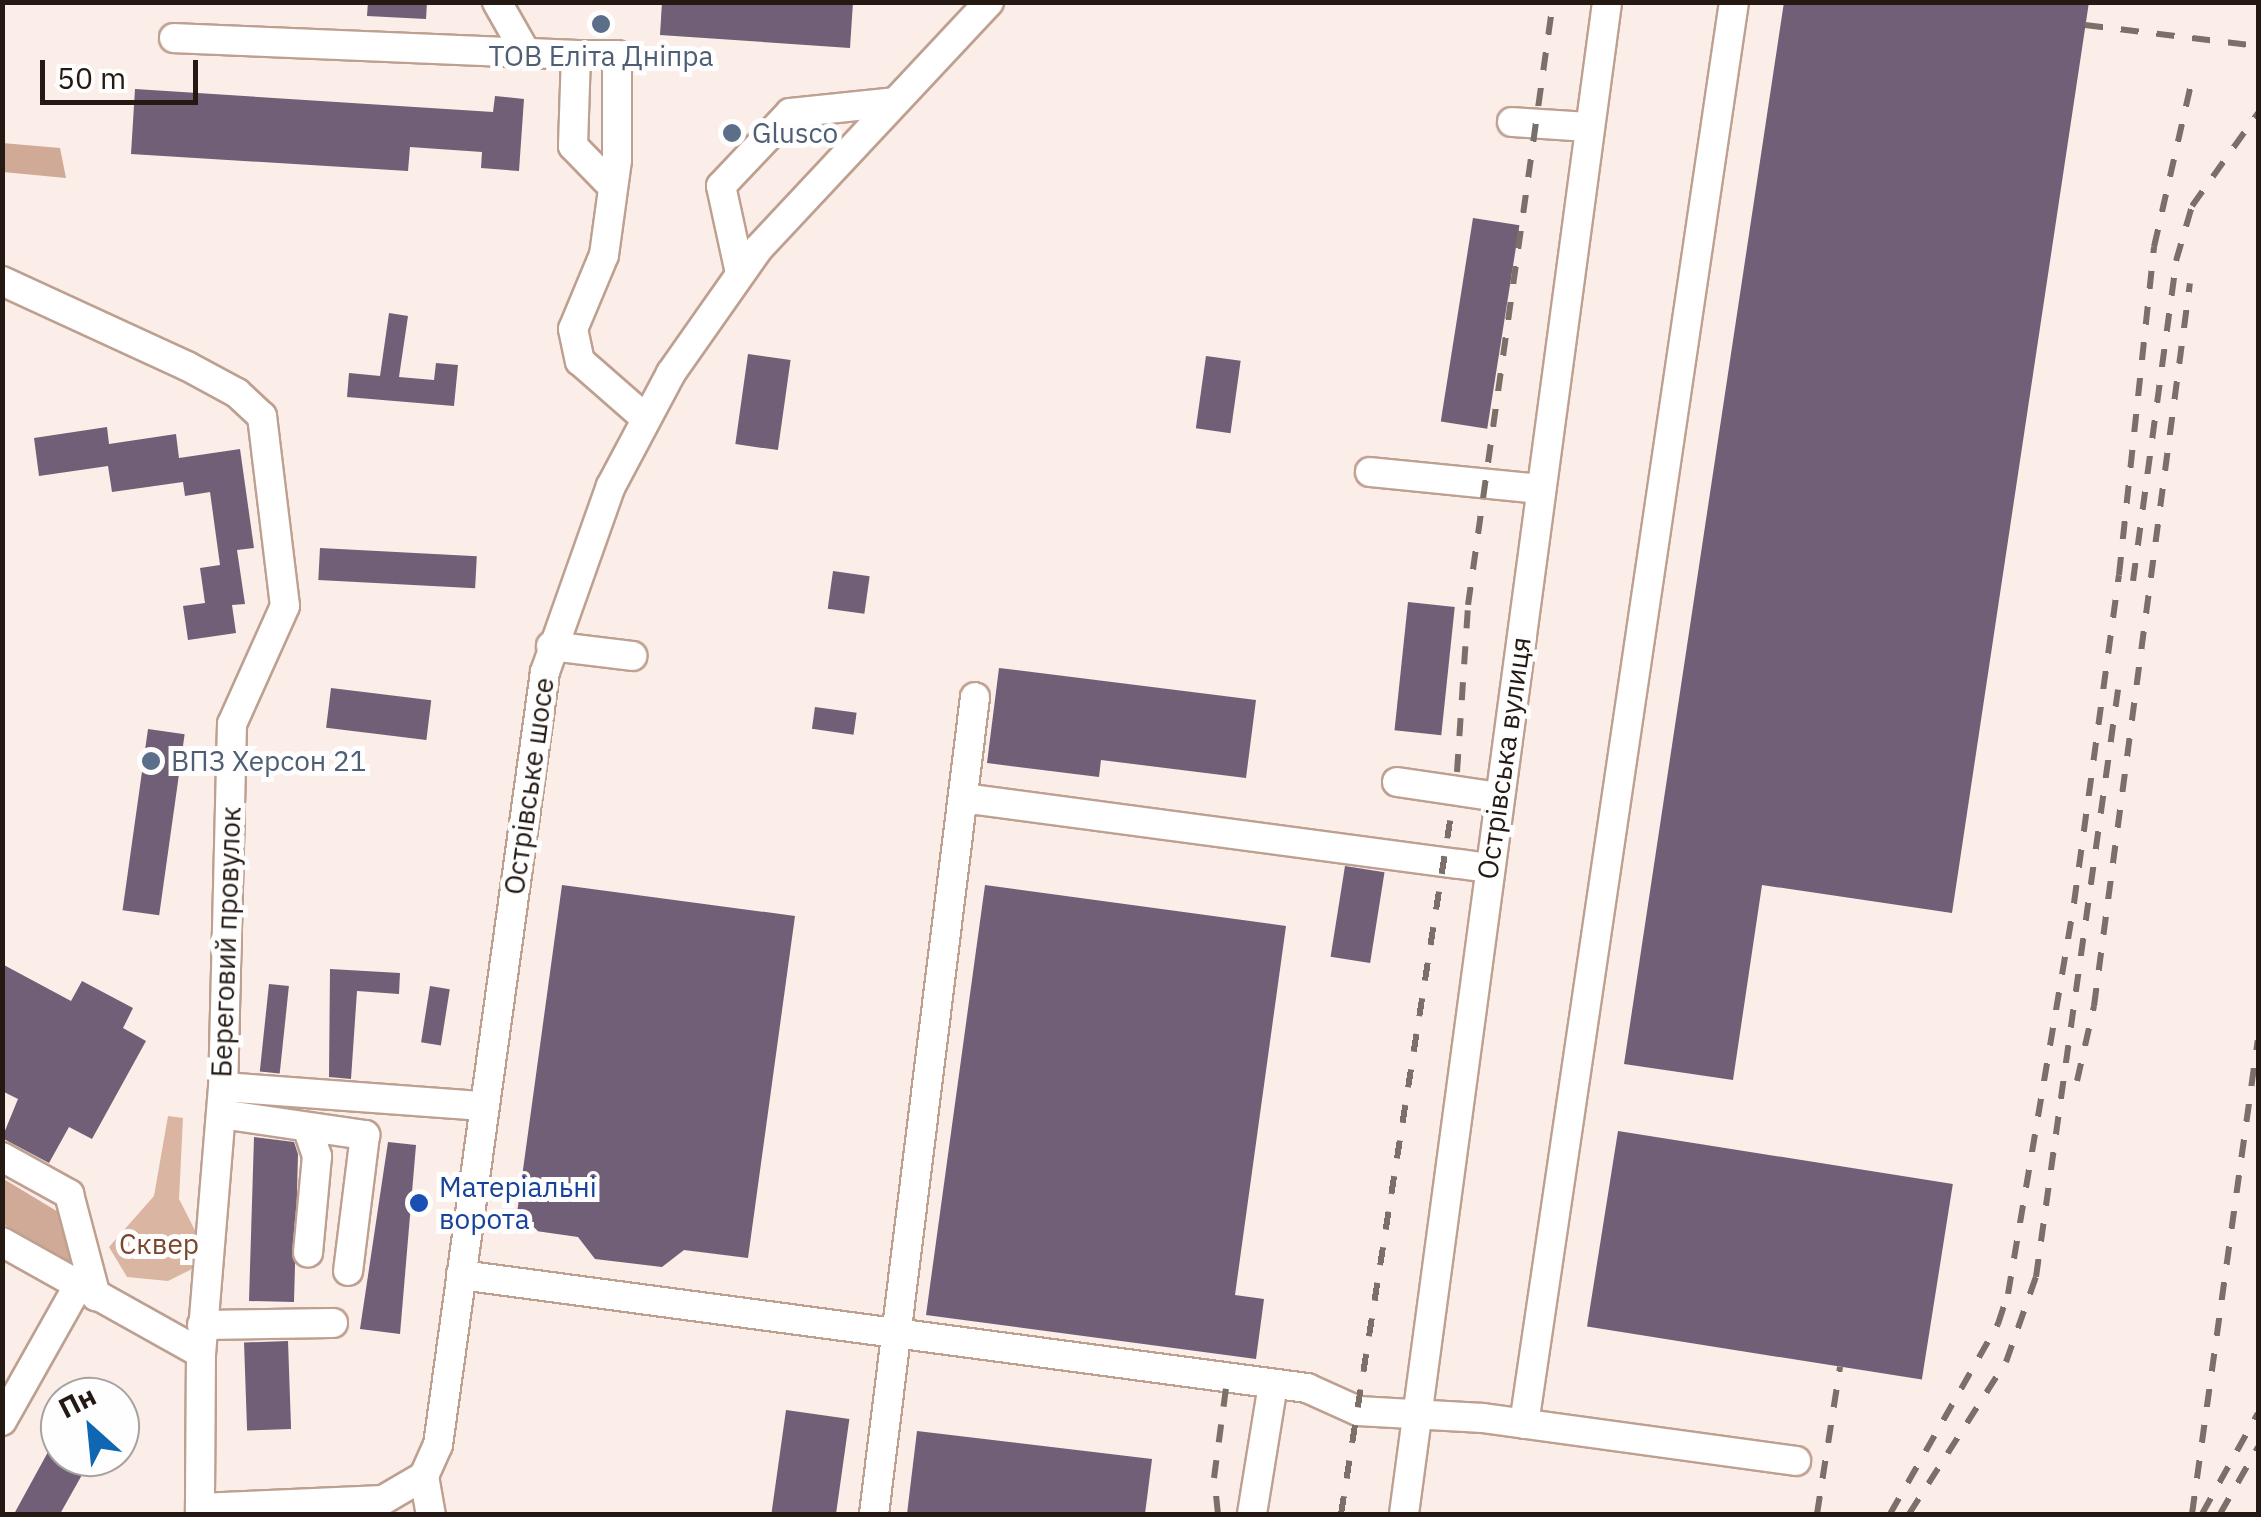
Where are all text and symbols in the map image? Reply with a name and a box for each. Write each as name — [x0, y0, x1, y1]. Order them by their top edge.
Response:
marker: ТОВ Еліта Дніпра — [590, 13, 612, 35]
place label: ТОВ Еліта Дніпра — [489, 39, 713, 73]
scale bar — [45, 40, 202, 102]
text: 50 m — [57, 58, 126, 97]
place label: Glusco — [752, 116, 838, 150]
marker: Glusco — [721, 122, 743, 144]
street label: Острівська вулиця — [1470, 635, 1538, 881]
street label: Острівське шосе — [497, 675, 561, 897]
place label: ВПЗ Херсон 21 — [171, 744, 367, 778]
marker: ВПЗ Херсон 21 — [140, 750, 162, 772]
street label: Береговий провулок — [204, 806, 248, 1078]
place label: Матеріальні ворота — [439, 1170, 597, 1236]
marker: Матеріальні ворота — [408, 1192, 430, 1214]
park label: Сквер — [119, 1227, 199, 1261]
north arrow — [40, 1377, 140, 1477]
text: Пн — [52, 1377, 102, 1426]

